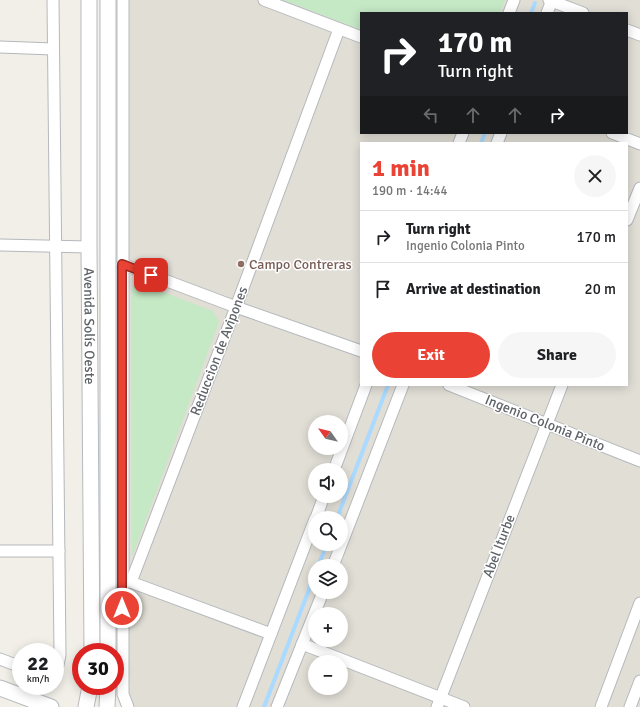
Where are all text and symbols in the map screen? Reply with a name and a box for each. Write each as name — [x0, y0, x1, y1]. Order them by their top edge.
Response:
text: 170 m — [438, 26, 512, 60]
icon: right — [372, 28, 424, 80]
text: Turn right — [438, 60, 513, 82]
icon: left — [420, 104, 442, 126]
icon: ahead — [462, 104, 484, 126]
icon: ahead — [504, 104, 526, 126]
icon: right — [546, 104, 568, 126]
text: 1 min — [372, 153, 430, 183]
button: close — [574, 155, 616, 197]
text: 190 m · 14:44 — [372, 183, 448, 199]
text: Turn right — [406, 220, 471, 238]
icon: right — [372, 226, 394, 248]
text: 170 m — [576, 228, 616, 246]
text: Ingenio Colonia Pinto — [406, 238, 525, 254]
place label: Campo Contreras — [249, 256, 352, 273]
pin — [134, 258, 168, 292]
marker: Campo Contreras — [236, 259, 246, 269]
icon: arrive — [140, 264, 162, 286]
street label: Avenida Solís Oeste — [81, 267, 99, 385]
icon: arrive — [372, 278, 394, 300]
text: Arrive at destination — [406, 280, 541, 298]
text: 20 m — [585, 280, 616, 298]
street label: Reduccion de Avipones — [187, 284, 251, 418]
button: Exit — [372, 332, 490, 378]
button: Share — [498, 332, 616, 378]
street label: Ingenio Colonia Pinto — [483, 391, 607, 455]
north arrow — [308, 415, 348, 455]
map controls — [308, 415, 348, 695]
button: sound — [308, 463, 348, 503]
button: search — [308, 511, 348, 551]
street label: Abel Iturbe — [479, 512, 519, 580]
button: layers — [308, 559, 348, 599]
position arrow — [101, 587, 143, 629]
button: + — [308, 607, 348, 647]
speed limit sign: 30 — [72, 643, 124, 695]
text: 22 — [27, 651, 49, 676]
button: − — [308, 655, 348, 695]
text: km/h — [27, 673, 49, 685]

